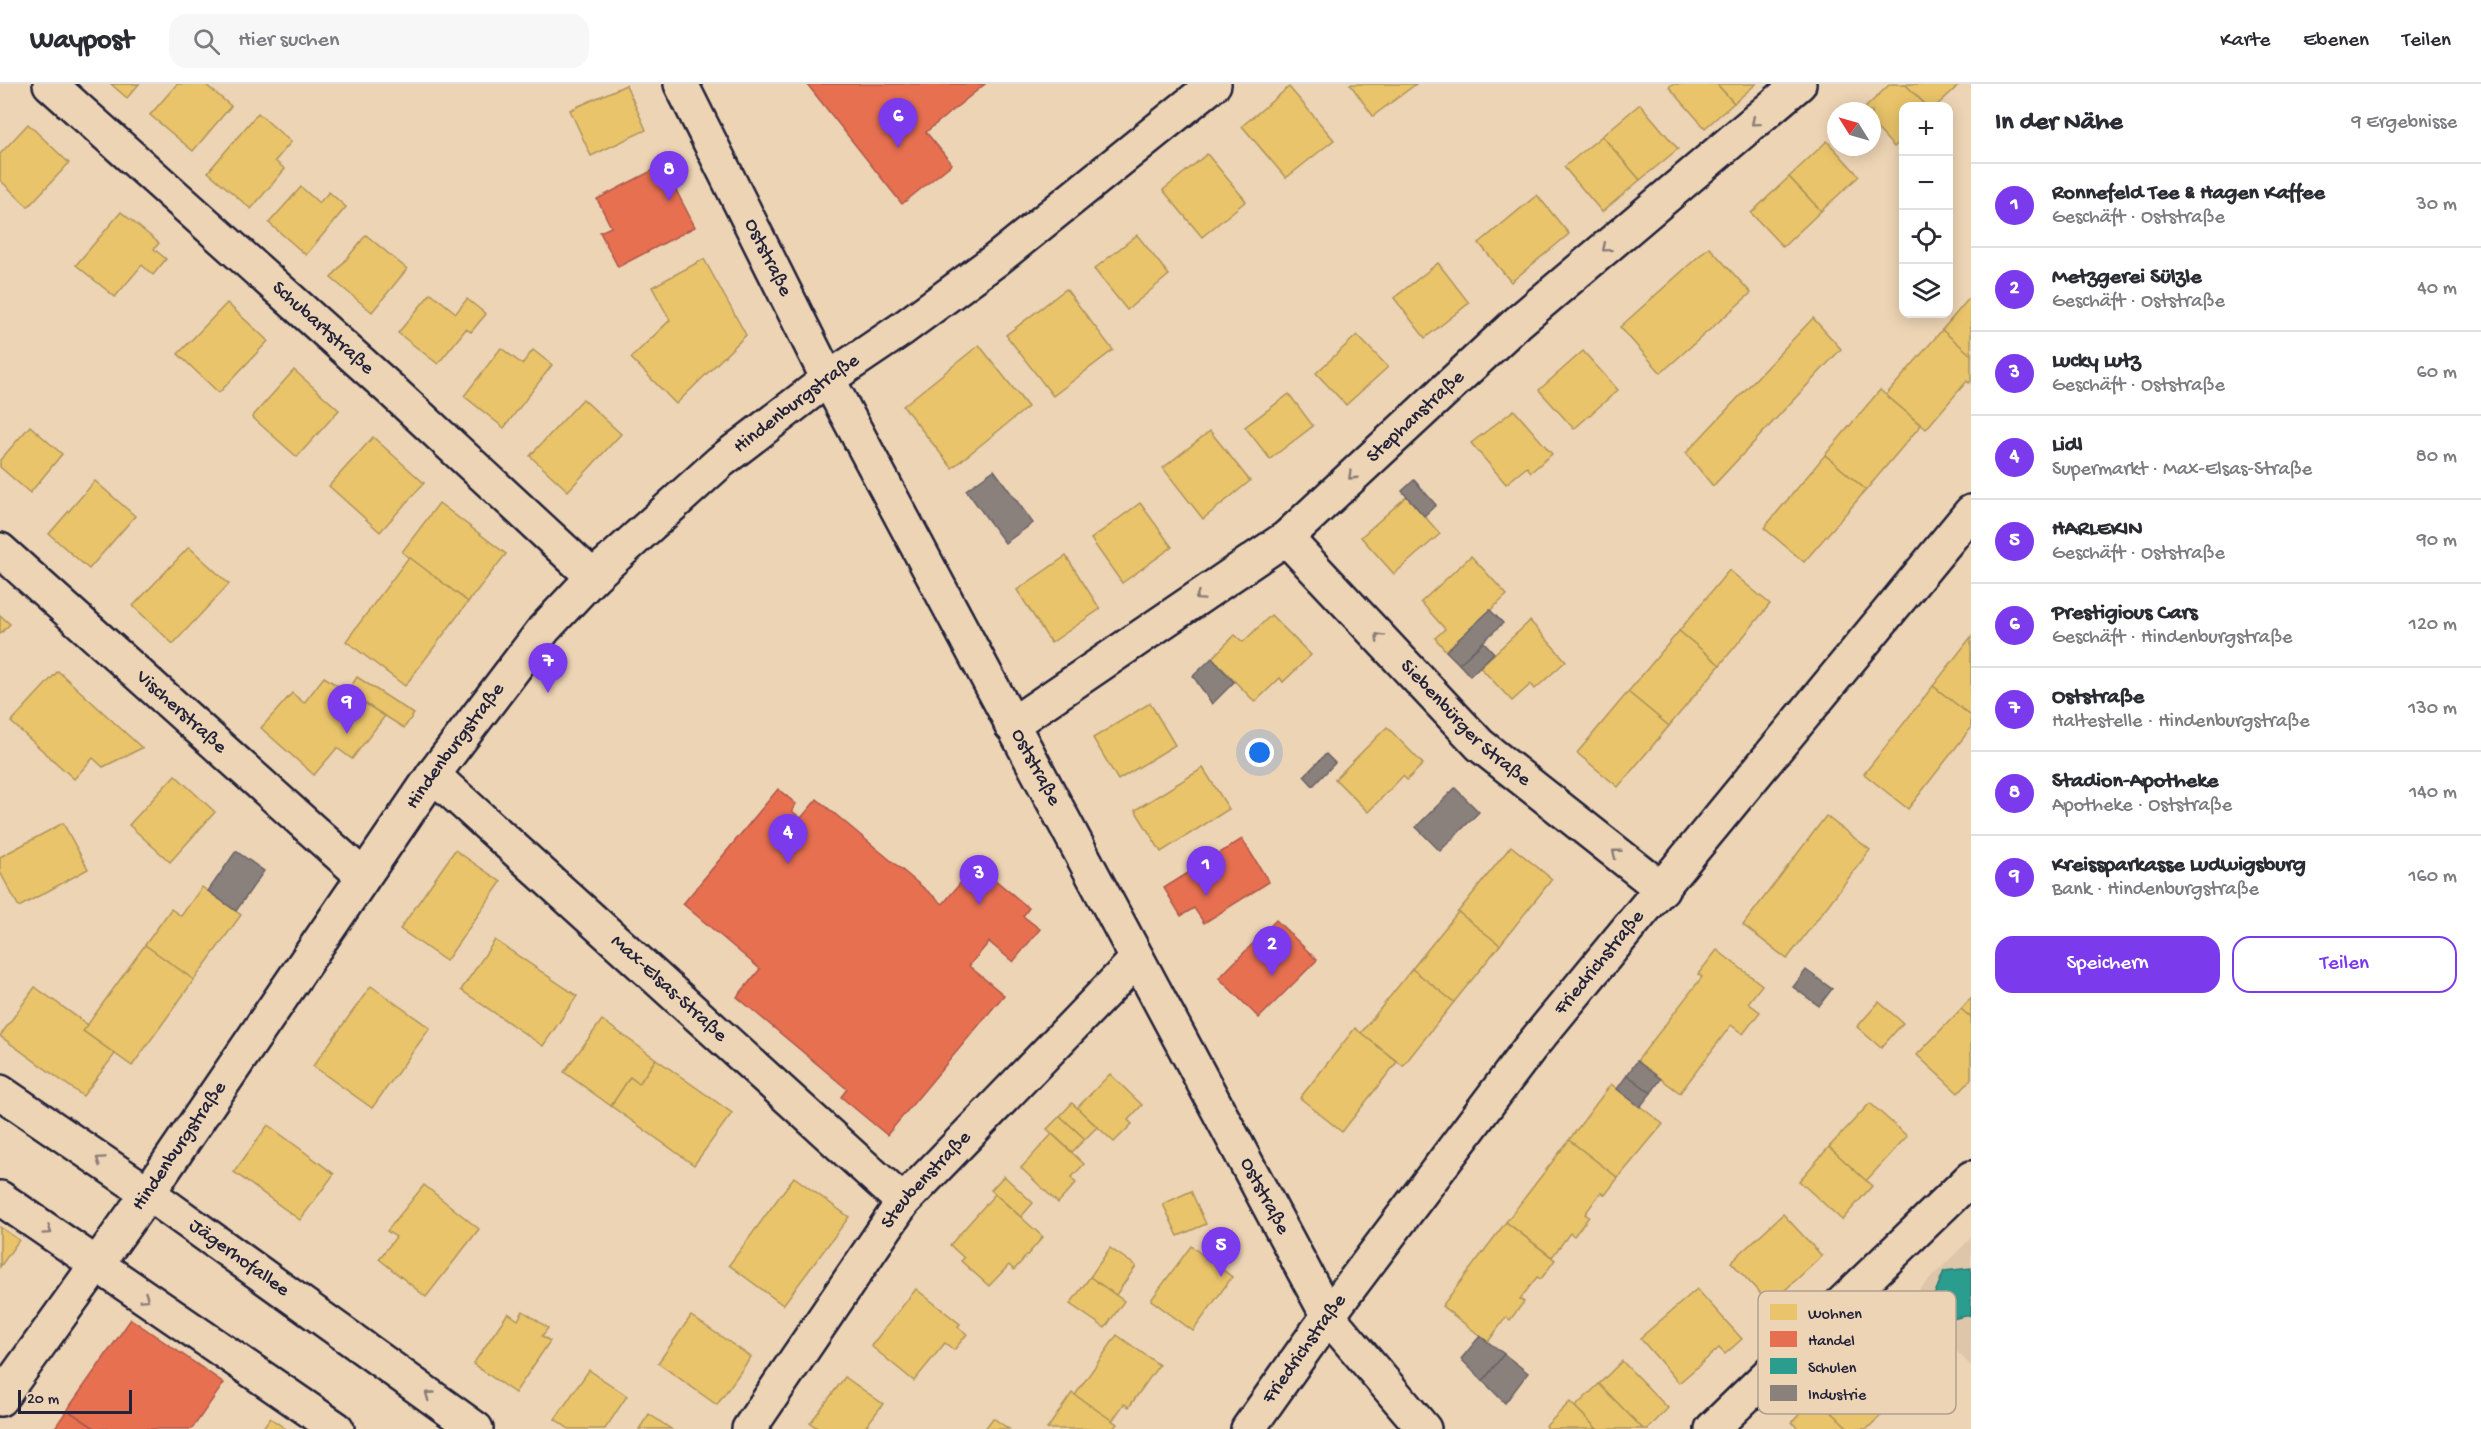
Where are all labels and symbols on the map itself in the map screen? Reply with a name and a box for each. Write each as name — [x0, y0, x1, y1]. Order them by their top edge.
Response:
pin: 6 — [878, 98, 918, 148]
north arrow — [1827, 102, 1881, 156]
one-way arrow — [1751, 115, 1762, 126]
pin: 8 — [650, 152, 688, 201]
street label: Oststraße — [739, 215, 797, 301]
one-way arrow — [1602, 241, 1613, 252]
street label: Schubartstraße — [267, 277, 379, 381]
street label: Hindenburgstraße — [729, 349, 865, 459]
street label: Stephanstraße — [1362, 366, 1470, 468]
one-way arrow — [1348, 469, 1359, 480]
one-way arrow — [1195, 590, 1206, 601]
one-way arrow — [1375, 633, 1386, 644]
pin: 7 — [528, 644, 568, 693]
street label: Siebenbürger Straße — [1395, 655, 1535, 792]
street label: Vischerstraße — [130, 665, 231, 759]
street label: Hindenburgstraße — [401, 678, 510, 814]
pin: 9 — [328, 684, 366, 734]
street label: Oststraße — [1005, 725, 1066, 811]
your location — [1245, 738, 1274, 767]
pin: 4 — [768, 814, 808, 864]
pin: 1 — [1186, 846, 1226, 896]
one-way arrow — [1611, 849, 1622, 860]
pin: 3 — [960, 856, 998, 905]
street label: Friedrichstraße — [1549, 905, 1650, 1021]
pin: 2 — [1252, 926, 1292, 976]
street label: Max-Elsas-Straße — [606, 930, 732, 1048]
street label: Hindenburgstraße — [127, 1077, 232, 1215]
street label: Steubenstraße — [877, 1126, 977, 1233]
street label: Oststraße — [1234, 1154, 1294, 1239]
one-way arrow — [96, 1156, 107, 1167]
street label: Jägerhofallee — [184, 1214, 294, 1303]
one-way arrow — [41, 1224, 52, 1235]
pin: 5 — [1202, 1228, 1240, 1277]
street label: Friedrichstraße — [1257, 1289, 1352, 1409]
one-way arrow — [138, 1291, 149, 1302]
legend — [1758, 1291, 1956, 1414]
text: Wohnen — [1808, 1306, 1862, 1325]
text: Handel — [1808, 1333, 1855, 1352]
text: Schulen — [1808, 1360, 1857, 1379]
scale bar — [18, 1387, 132, 1414]
text: Industrie — [1808, 1387, 1867, 1406]
one-way arrow — [424, 1391, 435, 1402]

